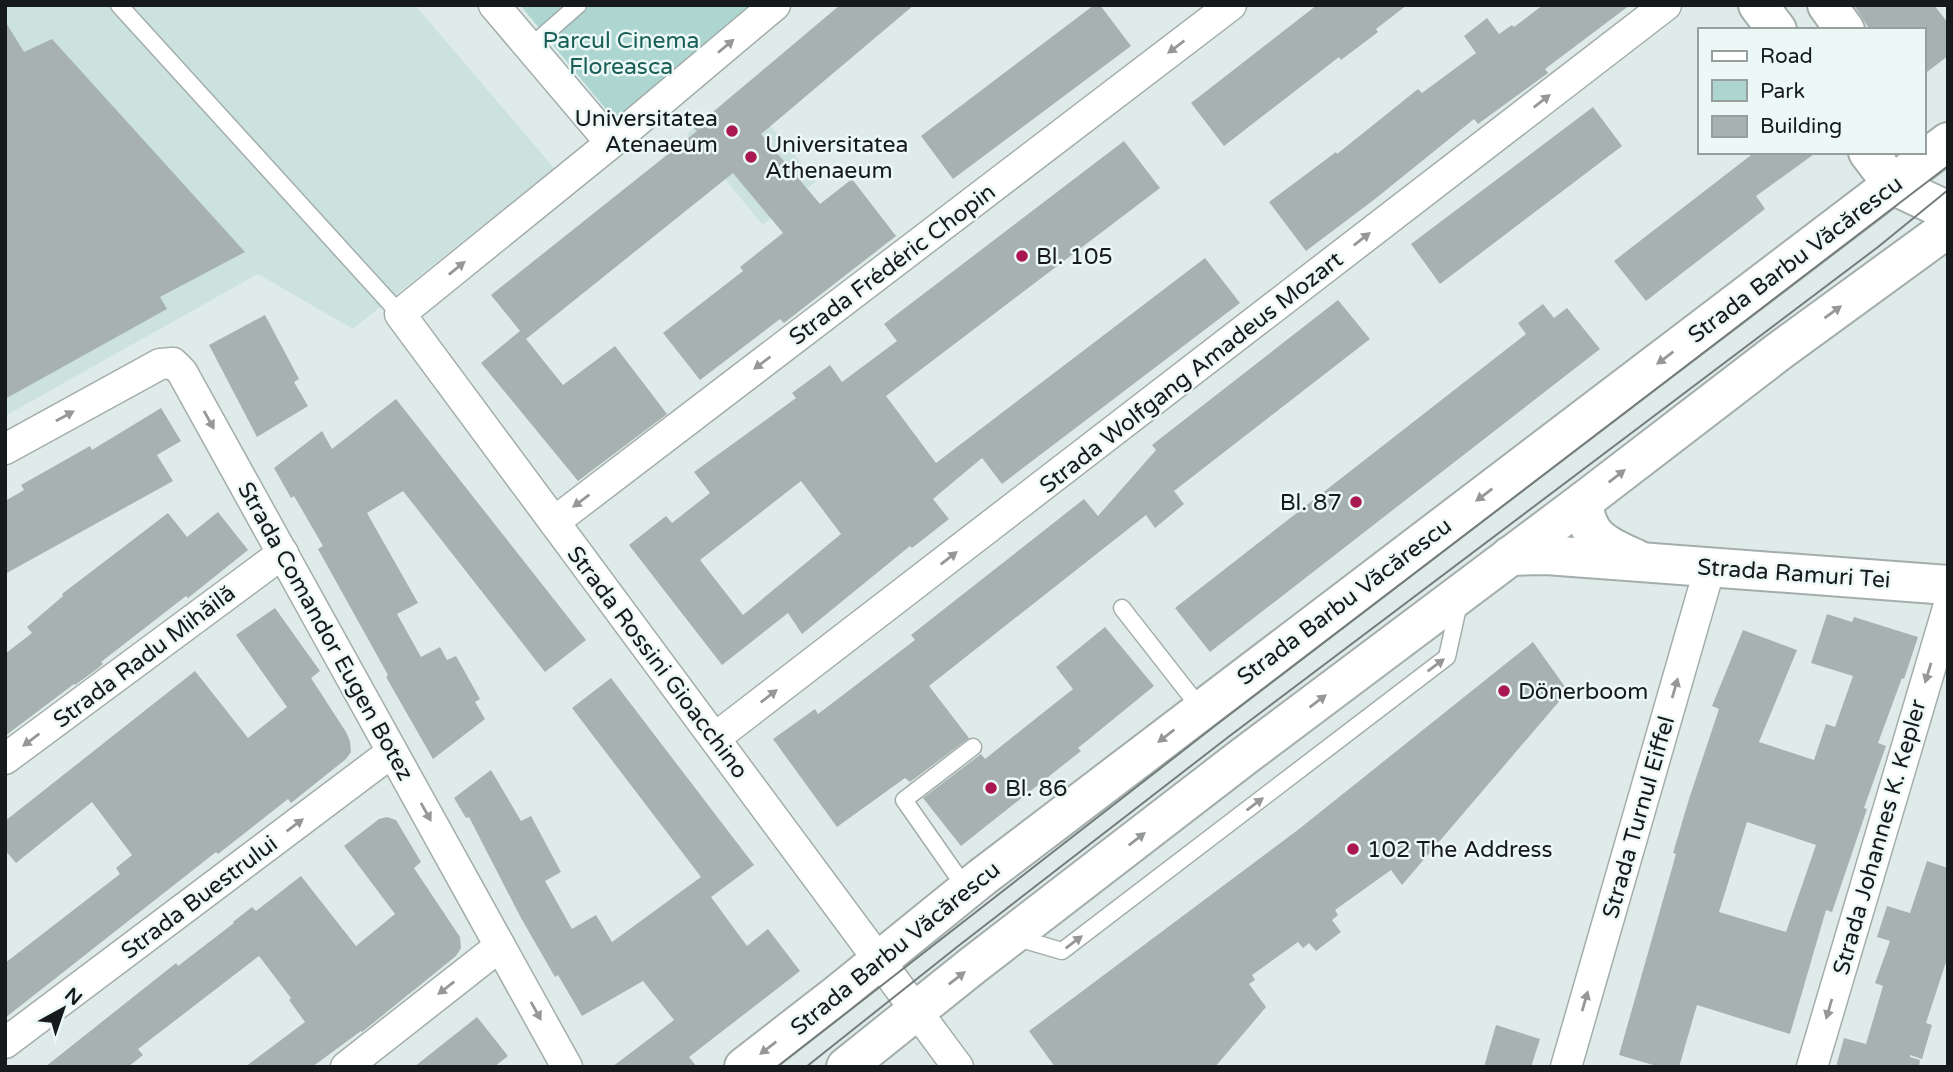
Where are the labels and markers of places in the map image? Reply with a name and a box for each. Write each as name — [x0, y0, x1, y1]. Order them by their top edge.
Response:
place label: Universitatea Atenaeum — [575, 105, 718, 159]
marker: Universitatea Atenaeum — [724, 123, 740, 139]
place label: Universitatea Athenaeum — [765, 131, 908, 185]
marker: Universitatea Athenaeum — [743, 149, 759, 165]
place label: Bl. 105 — [1036, 243, 1113, 271]
marker: Bl. 105 — [1014, 248, 1030, 264]
place label: Bl. 87 — [1280, 489, 1342, 517]
marker: Bl. 87 — [1348, 494, 1364, 510]
place label: Dönerboom — [1518, 678, 1648, 706]
marker: Dönerboom — [1496, 683, 1512, 699]
place label: Bl. 86 — [1005, 775, 1067, 803]
marker: Bl. 86 — [983, 780, 999, 796]
place label: 102 The Address — [1367, 836, 1553, 864]
marker: 102 The Address — [1345, 841, 1361, 857]

